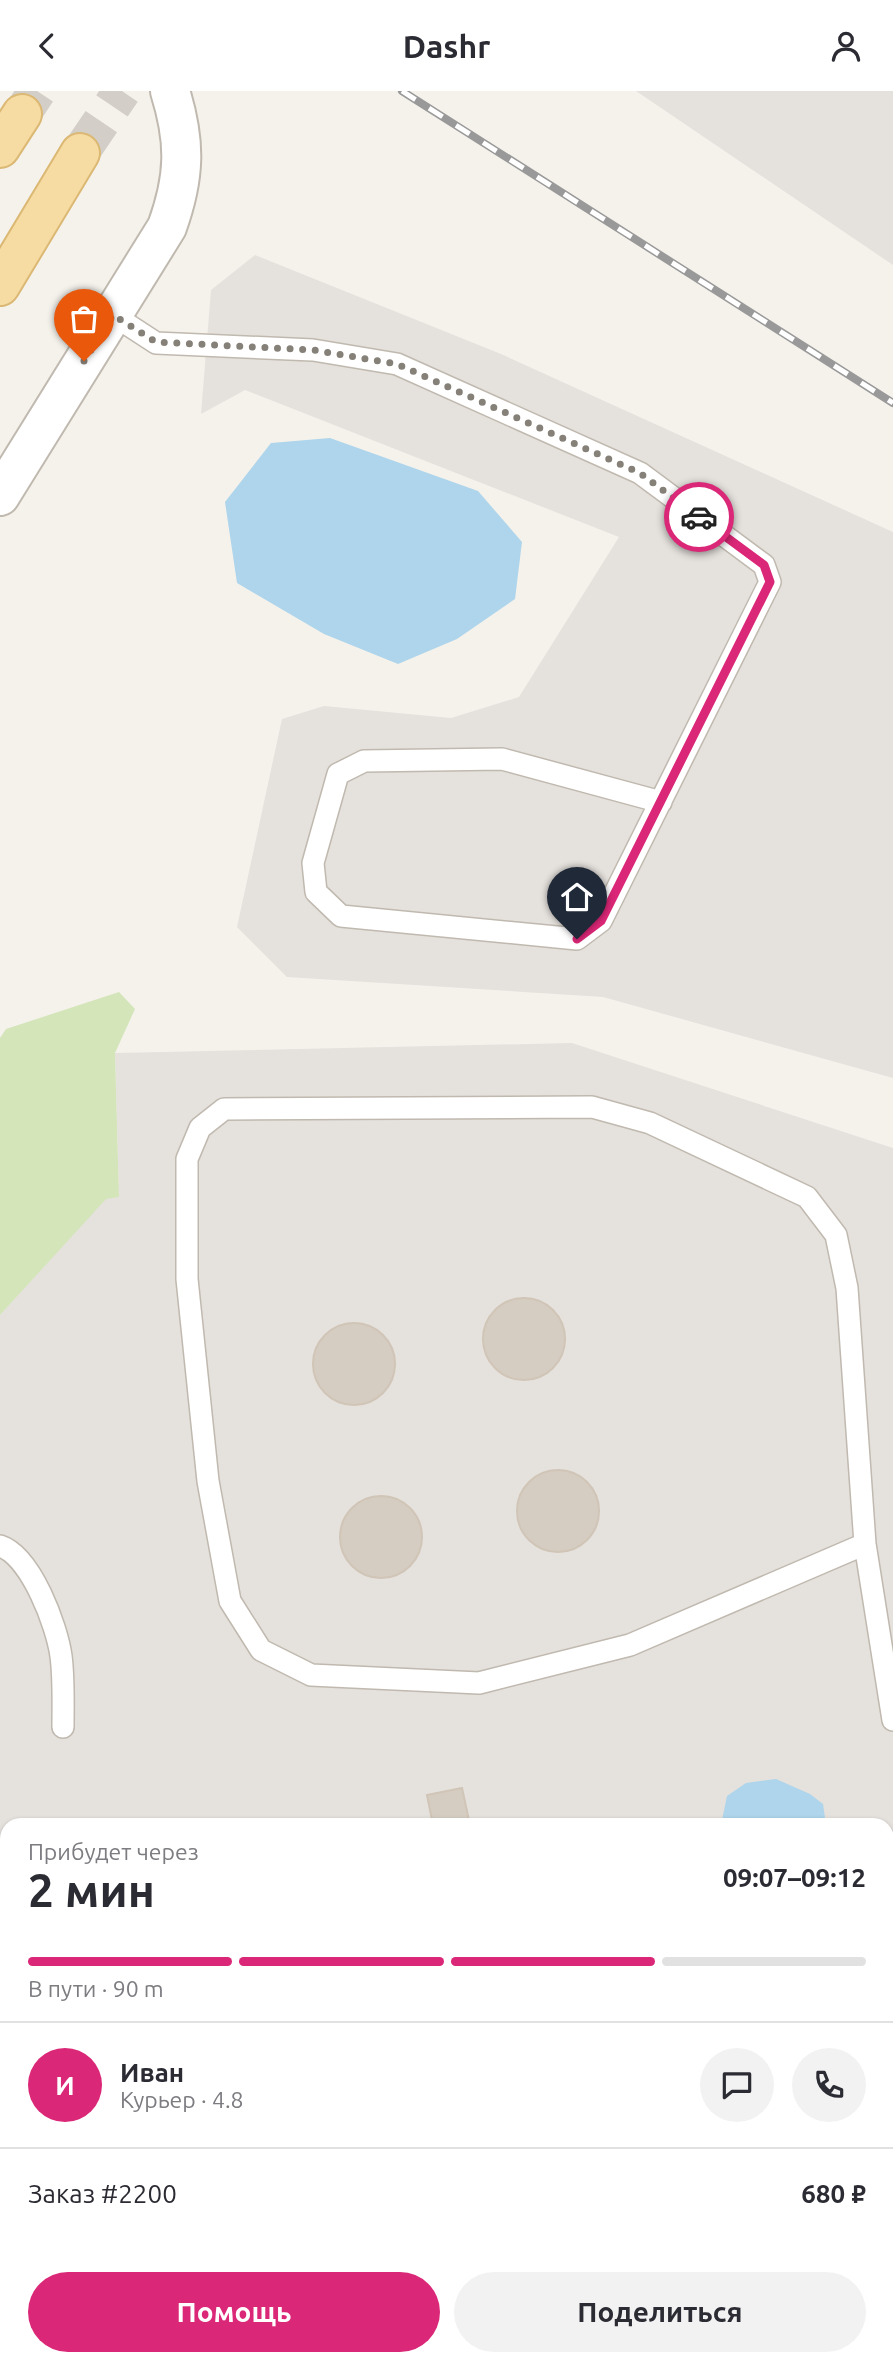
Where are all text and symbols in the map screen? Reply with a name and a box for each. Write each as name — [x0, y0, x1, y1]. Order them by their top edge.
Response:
icon: back — [28, 27, 66, 65]
icon: person — [827, 27, 865, 65]
text: Dashr — [403, 28, 490, 64]
pin — [54, 289, 114, 361]
icon: bag — [65, 300, 103, 338]
courier — [664, 482, 734, 552]
icon: car — [680, 498, 718, 536]
pin — [547, 867, 607, 939]
icon: home — [558, 878, 596, 916]
text: Прибудет через — [28, 1839, 199, 1864]
text: 09:07–09:12 — [723, 1863, 866, 1892]
text: 2 мин — [28, 1864, 155, 1916]
text: В пути · 90 m — [28, 1976, 164, 2001]
button: chat — [700, 2048, 774, 2122]
button: phone — [792, 2048, 866, 2122]
text: Иван — [120, 2058, 184, 2087]
text: И — [55, 2071, 75, 2100]
text: Курьер · 4.8 — [120, 2087, 244, 2112]
text: Заказ #2200 — [28, 2179, 177, 2208]
text: 680 ₽ — [801, 2179, 866, 2208]
button: Помощь — [28, 2272, 440, 2352]
button: Поделиться — [454, 2272, 866, 2352]

